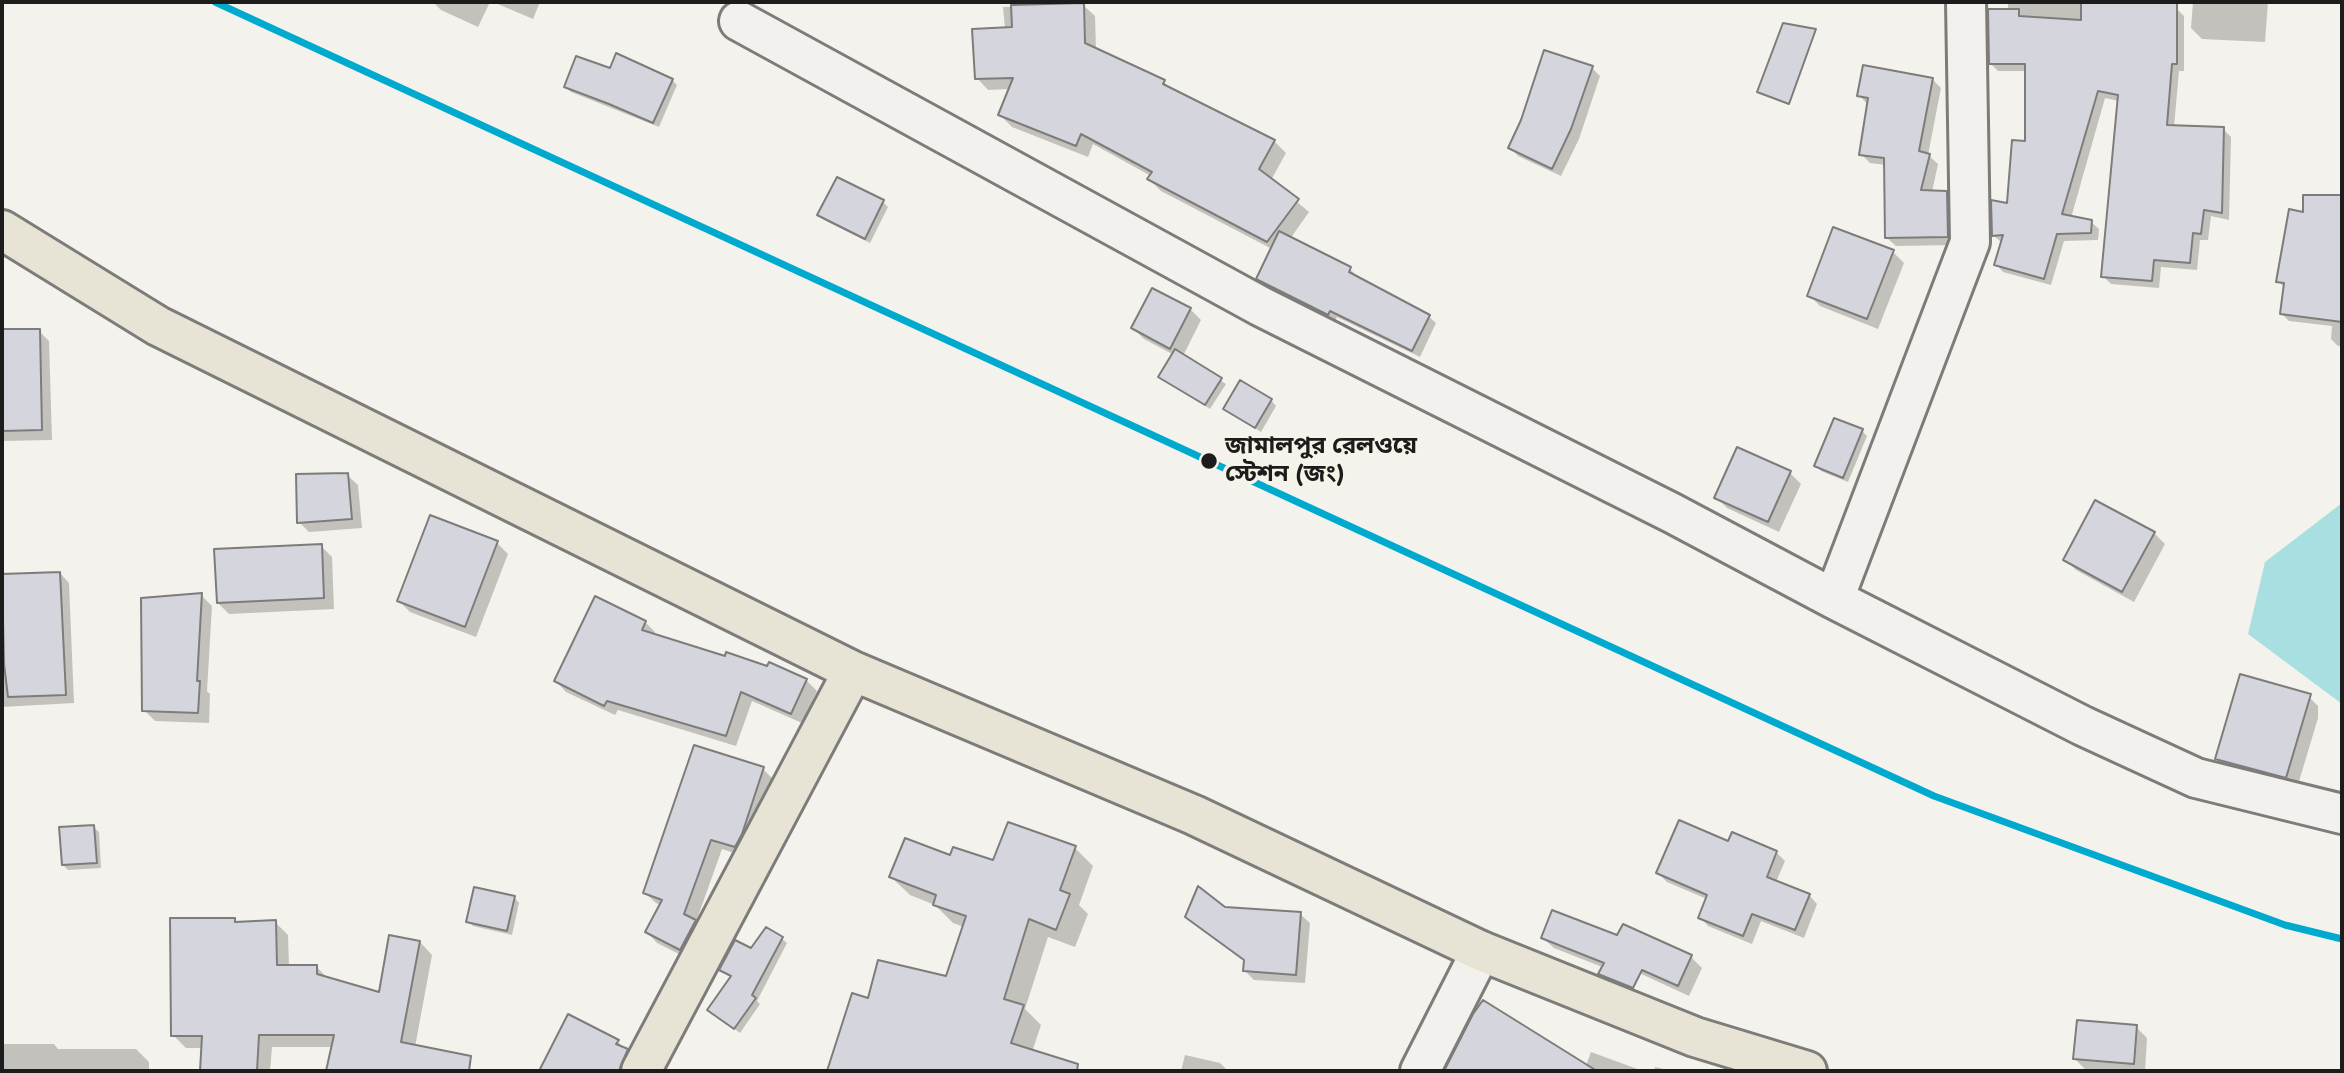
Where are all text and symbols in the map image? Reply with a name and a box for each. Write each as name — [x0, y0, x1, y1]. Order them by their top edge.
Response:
place label: জামালপুর রেলওয়ে স্টেশন (জং) — [1225, 433, 1417, 489]
marker: জামালপুর রেলওয়ে স্টেশন (জং) — [1199, 451, 1219, 471]

